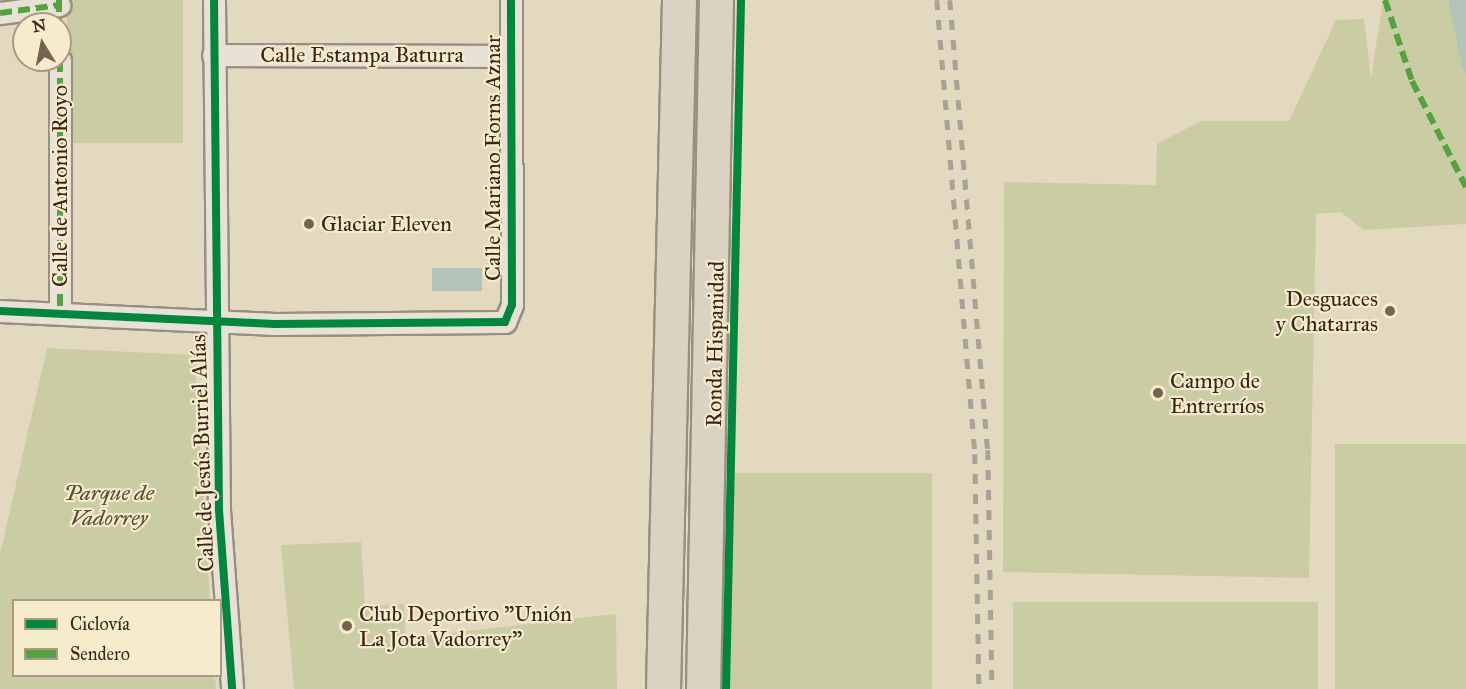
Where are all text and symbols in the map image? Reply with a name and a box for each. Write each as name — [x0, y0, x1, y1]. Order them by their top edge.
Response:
north arrow — [12, 12, 72, 72]
text: N — [31, 15, 47, 36]
street label: Calle Mariano Forns Aznar — [480, 35, 506, 281]
street label: Calle Estampa Baturra — [260, 42, 464, 68]
street label: Calle de Antonio Royo — [47, 85, 73, 287]
place label: Glaciar Eleven — [321, 211, 452, 237]
marker: Glaciar Eleven — [302, 217, 316, 231]
street label: Ronda Hispanidad — [700, 261, 730, 427]
place label: Desguaces y Chatarras — [1276, 285, 1378, 336]
marker: Desguaces y Chatarras — [1383, 304, 1397, 318]
street label: Calle de Jesús Burriel Alías — [185, 334, 219, 572]
place label: Campo de Entrerríos — [1170, 367, 1264, 418]
marker: Campo de Entrerríos — [1151, 386, 1165, 400]
park label: Parque de Vadorrey — [64, 479, 154, 530]
legend — [12, 599, 222, 677]
place label: Club Deportivo "Unión La Jota Vadorrey" — [359, 600, 572, 652]
text: Ciclovía — [70, 613, 130, 635]
marker: Club Deportivo "Unión La Jota Vadorrey" — [340, 619, 354, 633]
text: Sendero — [70, 643, 130, 665]

